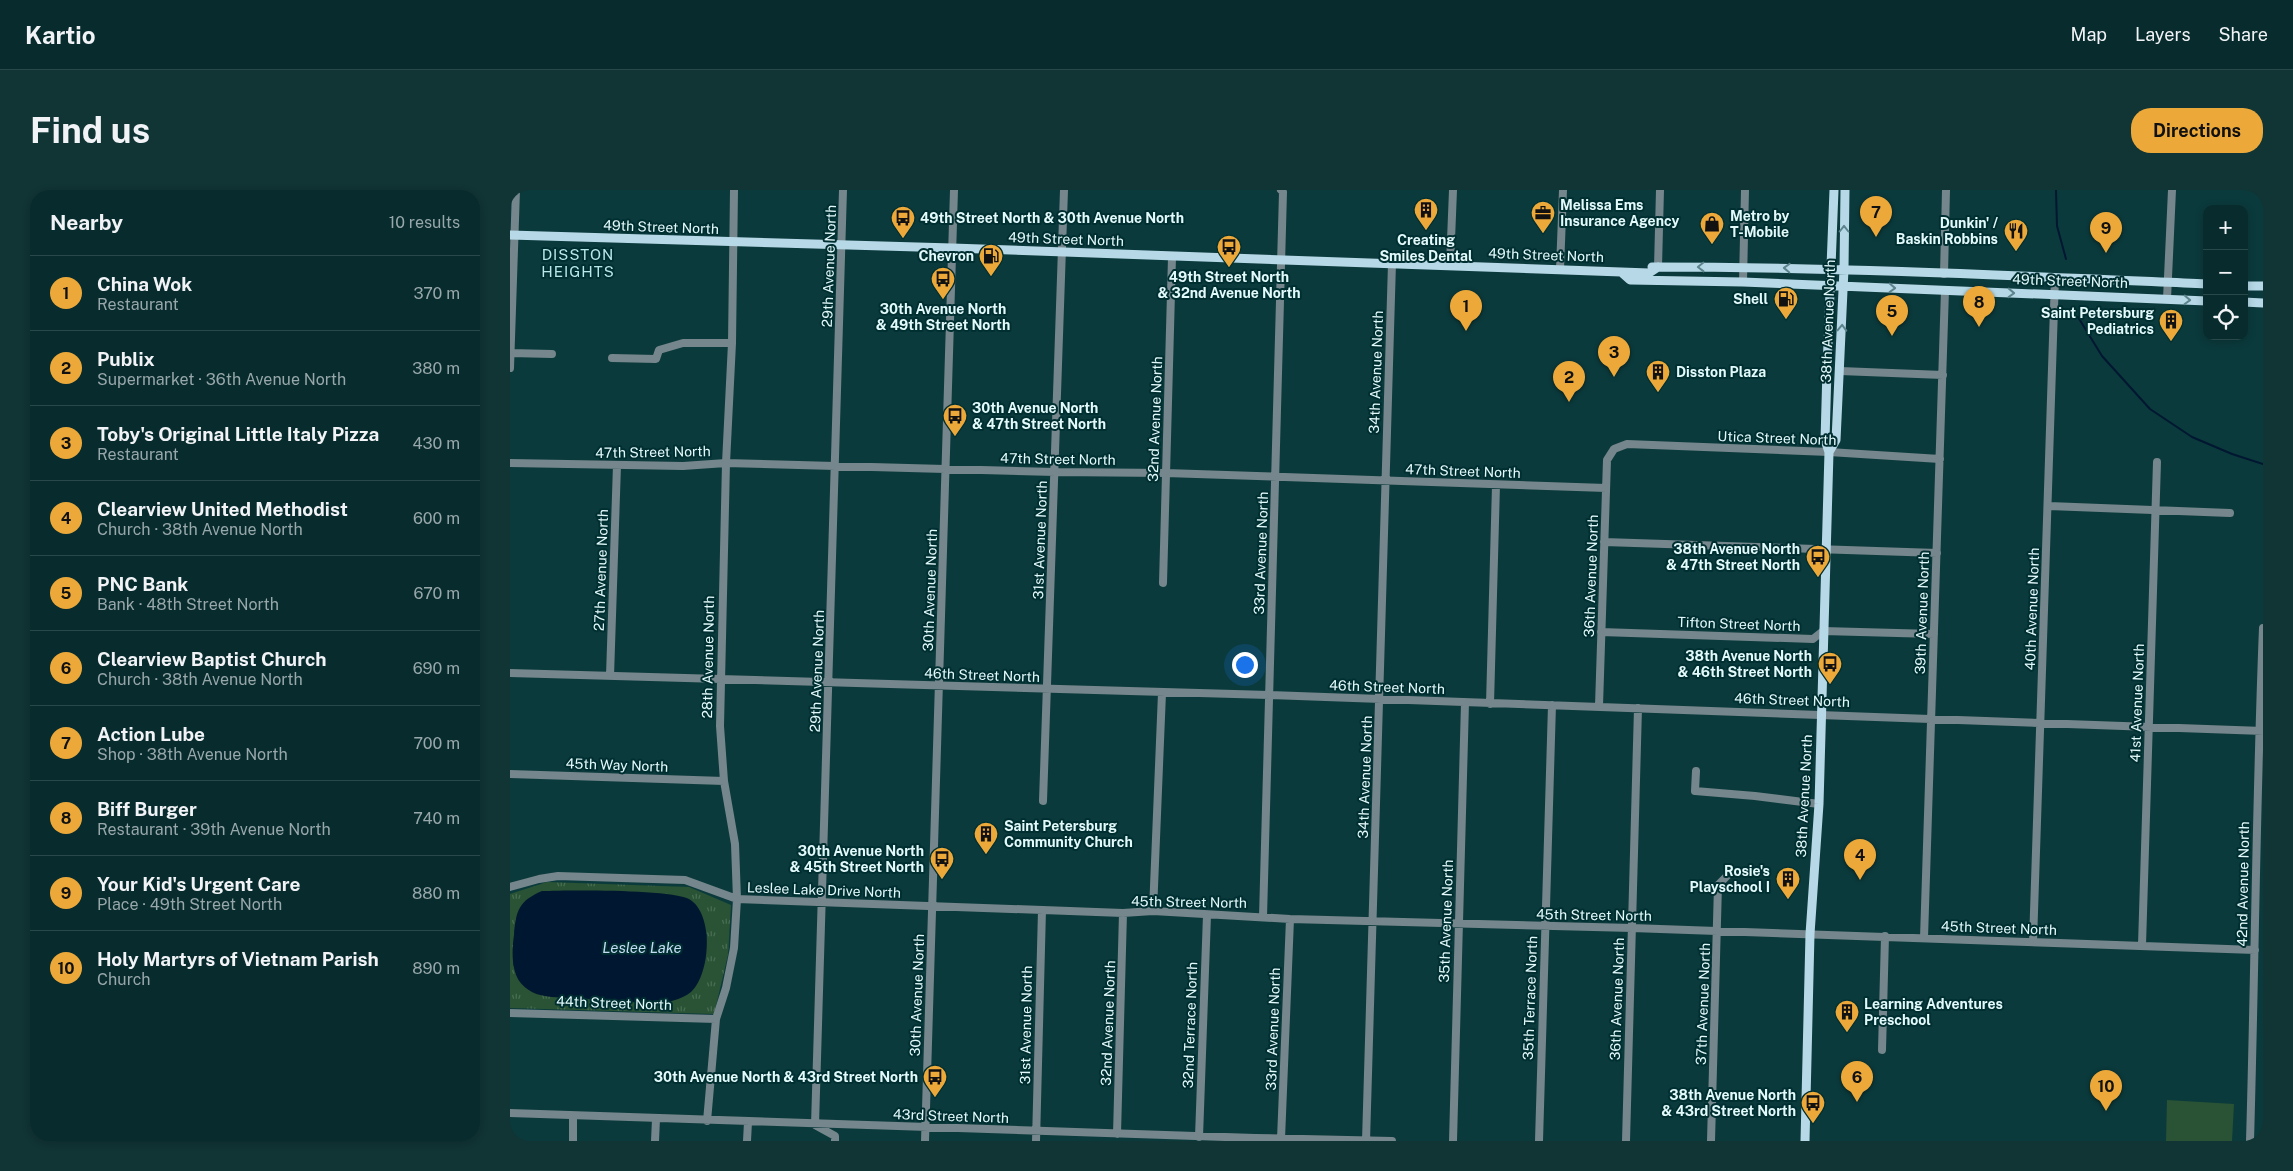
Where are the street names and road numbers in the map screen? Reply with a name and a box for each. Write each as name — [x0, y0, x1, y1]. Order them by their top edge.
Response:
street label: 29th Avenue North — [819, 204, 839, 328]
street label: 49th Street North — [603, 217, 719, 237]
street label: 49th Street North — [1008, 229, 1124, 249]
street label: 49th Street North — [1488, 245, 1604, 265]
street label: 38th Avenue North — [1818, 259, 1838, 383]
street label: 49th Street North — [2012, 271, 2128, 291]
street label: 34th Avenue North — [1366, 310, 1386, 434]
street label: 32nd Avenue North — [1145, 356, 1165, 482]
street label: Utica Street North — [1717, 428, 1837, 448]
street label: 47th Street North — [595, 443, 711, 461]
street label: 47th Street North — [1000, 450, 1116, 468]
street label: 47th Street North — [1405, 461, 1521, 481]
street label: 31st Avenue North — [1030, 480, 1050, 600]
street label: 33rd Avenue North — [1251, 491, 1271, 615]
street label: 27th Avenue North — [591, 509, 611, 631]
street label: 36th Avenue North — [1581, 514, 1601, 638]
street label: 30th Avenue North — [920, 528, 940, 652]
street label: 40th Avenue North — [2022, 547, 2042, 671]
street label: 39th Avenue North — [1912, 551, 1932, 675]
street label: 28th Avenue North — [699, 595, 717, 719]
street label: 29th Avenue North — [807, 609, 827, 733]
street label: Tifton Street North — [1677, 614, 1801, 634]
street label: 41st Avenue North — [2127, 643, 2147, 763]
street label: 46th Street North — [924, 665, 1040, 685]
street label: 46th Street North — [1329, 677, 1445, 697]
street label: 46th Street North — [1734, 690, 1850, 710]
street label: 34th Avenue North — [1355, 715, 1375, 839]
street label: 38th Avenue North — [1793, 734, 1815, 858]
street label: 45th Way North — [566, 755, 668, 775]
street label: 42nd Avenue North — [2234, 821, 2252, 947]
street label: 35th Avenue North — [1436, 859, 1456, 983]
street label: Leslee Lake Drive North — [747, 879, 901, 901]
street label: 45th Street North — [1131, 893, 1247, 911]
street label: 45th Street North — [1536, 906, 1652, 924]
street label: 45th Street North — [1941, 918, 2057, 938]
street label: 30th Avenue North — [907, 933, 927, 1057]
street label: 35th Terrace North — [1520, 936, 1540, 1060]
street label: 36th Avenue North — [1607, 937, 1627, 1061]
street label: 37th Avenue North — [1693, 943, 1713, 1065]
street label: 32nd Avenue North — [1098, 960, 1118, 1086]
street label: 32nd Terrace North — [1180, 961, 1200, 1089]
street label: 31st Avenue North — [1017, 965, 1035, 1085]
street label: 33rd Avenue North — [1263, 967, 1283, 1091]
street label: 44th Street North — [556, 993, 672, 1013]
street label: 43rd Street North — [893, 1106, 1009, 1126]

